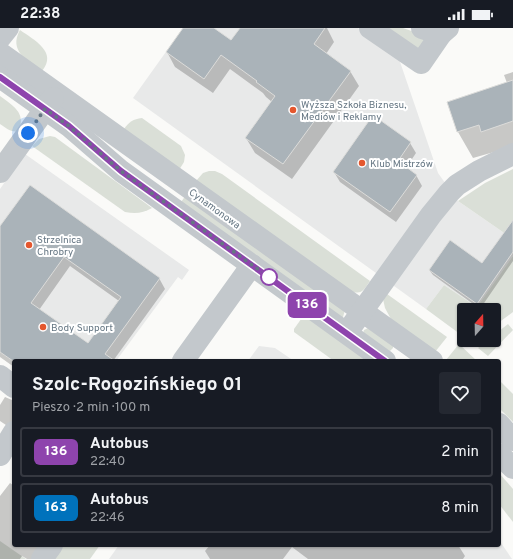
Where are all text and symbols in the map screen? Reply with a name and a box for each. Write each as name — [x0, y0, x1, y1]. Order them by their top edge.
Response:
text: 22:38 — [20, 5, 60, 24]
place label: Wyższa Szkoła Biznesu, Mediów i Reklamy — [301, 99, 407, 124]
marker: Wyższa Szkoła Biznesu, Mediów i Reklamy — [288, 105, 298, 115]
your location — [18, 123, 38, 143]
marker: Klub Mistrzów — [357, 158, 367, 168]
place label: Klub Mistrzów — [370, 158, 433, 171]
street label: Cynamonowa — [186, 186, 242, 232]
place label: Strzelnica Chrobry — [37, 234, 81, 259]
marker: Strzelnica Chrobry — [24, 240, 34, 250]
unlabelled marker — [260, 268, 278, 286]
line badge: 136 — [284, 292, 330, 318]
text: 136 — [296, 296, 318, 313]
north arrow — [457, 303, 501, 347]
map controls — [457, 303, 501, 347]
marker: Body Support — [38, 322, 48, 332]
place label: Body Support — [51, 322, 113, 335]
button: heart — [439, 372, 481, 414]
text: Szolc-Rogozińskiego 01 — [32, 373, 242, 397]
text: Pieszo · 2 min · 100 m — [32, 400, 150, 416]
text: Autobus — [90, 435, 149, 454]
text: 136 — [45, 443, 67, 460]
text: 2 min — [441, 443, 479, 462]
text: 22:40 — [90, 454, 125, 470]
text: Autobus — [90, 491, 149, 510]
text: 163 — [45, 499, 67, 516]
text: 8 min — [441, 499, 479, 518]
text: 22:46 — [90, 510, 125, 526]

